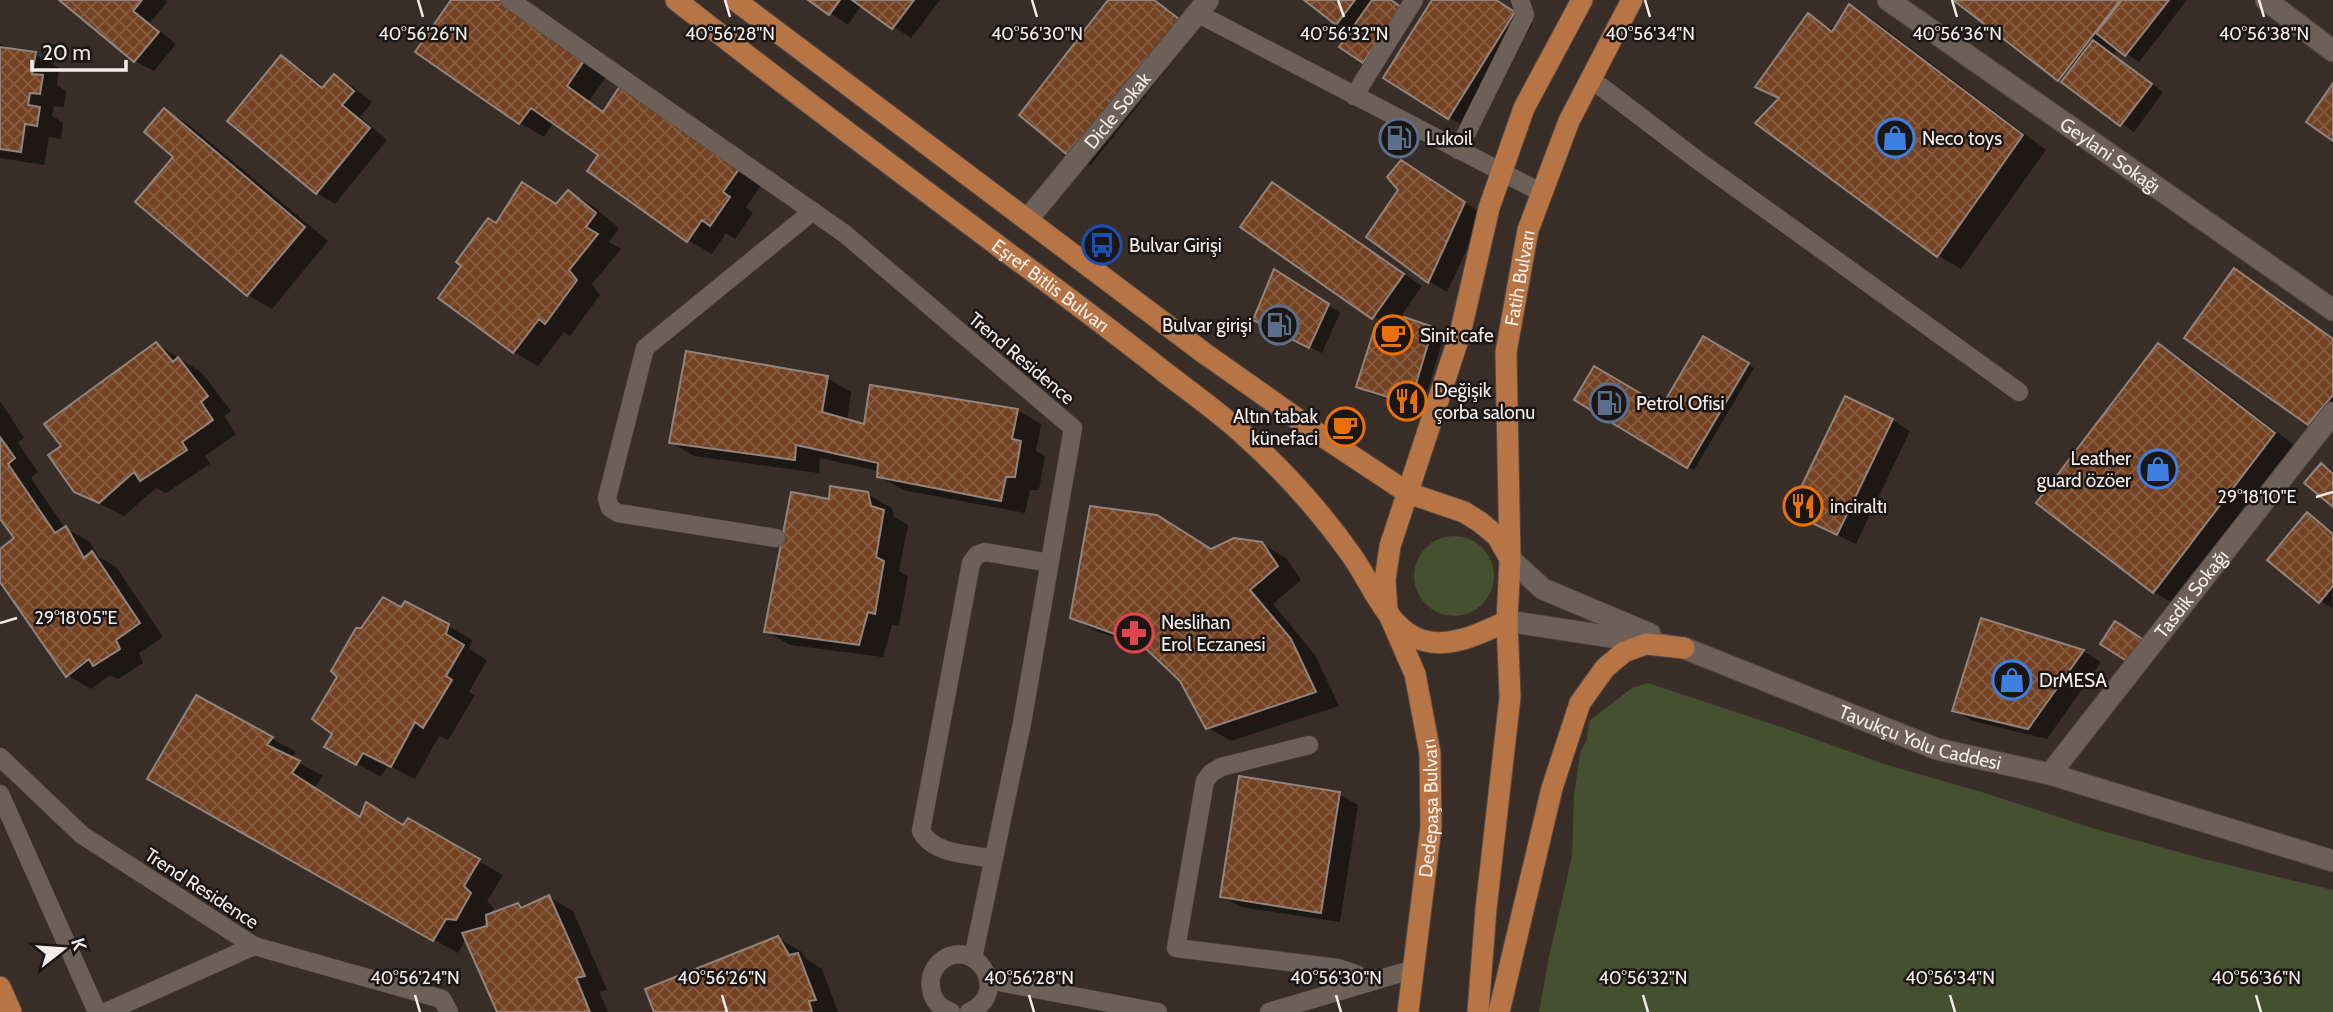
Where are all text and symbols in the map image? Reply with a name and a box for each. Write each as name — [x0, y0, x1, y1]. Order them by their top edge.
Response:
text: 40°56'26"N — [378, 23, 468, 45]
text: 40°56'28"N — [685, 23, 775, 45]
text: 40°56'30"N — [991, 23, 1083, 45]
text: 40°56'32"N — [1300, 23, 1388, 45]
text: 40°56'34"N — [1605, 23, 1695, 45]
text: 40°56'36"N — [1912, 23, 2002, 45]
text: 40°56'38"N — [2219, 23, 2309, 45]
scale bar — [32, 28, 126, 72]
text: 20 m — [42, 40, 91, 65]
street label: Dicle Sokak — [1079, 67, 1156, 154]
street label: Geylani Sokağı — [2055, 112, 2165, 198]
fuel station icon: Lukoil — [1378, 117, 1420, 159]
shop icon: Neco toys — [1874, 117, 1916, 159]
place label: Lukoil — [1426, 127, 1473, 150]
place label: Neco toys — [1922, 127, 2002, 150]
bus stop icon: Bulvar Girişi — [1081, 224, 1123, 266]
street label: Fatih Bulvarı — [1500, 228, 1540, 328]
street label: Eşref Bitlis Bulvarı — [987, 234, 1114, 337]
place label: Bulvar Girişi — [1129, 234, 1222, 257]
fuel station icon: Bulvar girişi — [1258, 304, 1300, 346]
street label: Trend Residence — [964, 307, 1080, 410]
place label: Bulvar girişi — [1162, 314, 1252, 337]
cafe icon: Sinit cafe — [1372, 314, 1414, 356]
place label: Sinit cafe — [1420, 324, 1494, 347]
place label: Değişik çorba salonu — [1434, 379, 1535, 424]
restaurant icon: Değişik çorba salonu — [1386, 380, 1428, 422]
fuel station icon: Petrol Ofisi — [1588, 382, 1630, 424]
place label: Petrol Ofisi — [1636, 392, 1724, 415]
place label: Altın tabak künefaci — [1233, 405, 1318, 450]
cafe icon: Altın tabak künefaci — [1324, 406, 1366, 448]
place label: Leather guard özöer — [2037, 447, 2131, 492]
shop icon: Leather guard özöer — [2137, 448, 2179, 490]
restaurant icon: inciraltı — [1782, 485, 1824, 527]
text: 29°18'10"E — [2218, 486, 2297, 508]
place label: inciraltı — [1830, 495, 1887, 518]
street label: Tasdik Sokağı — [2150, 545, 2233, 643]
text: 29°18'05"E — [35, 607, 117, 629]
place label: Neslihan Erol Eczanesi — [1161, 611, 1265, 656]
pharmacy icon: Neslihan Erol Eczanesi — [1113, 612, 1155, 654]
shop icon: DrMESA — [1991, 659, 2033, 701]
place label: DrMESA — [2039, 669, 2107, 692]
street label: Tavukçu Yolu Caddesi — [1836, 700, 2003, 775]
street label: Dedepaşa Bulvarı — [1414, 737, 1443, 879]
street label: Trend Residence — [140, 843, 263, 934]
north arrow — [28, 914, 98, 984]
text: K — [66, 935, 92, 953]
text: 40°56'24"N — [370, 967, 460, 989]
text: 40°56'26"N — [677, 967, 767, 989]
text: 40°56'28"N — [984, 967, 1074, 989]
text: 40°56'30"N — [1290, 967, 1382, 989]
text: 40°56'32"N — [1599, 967, 1687, 989]
text: 40°56'34"N — [1905, 967, 1995, 989]
text: 40°56'36"N — [2211, 967, 2301, 989]

